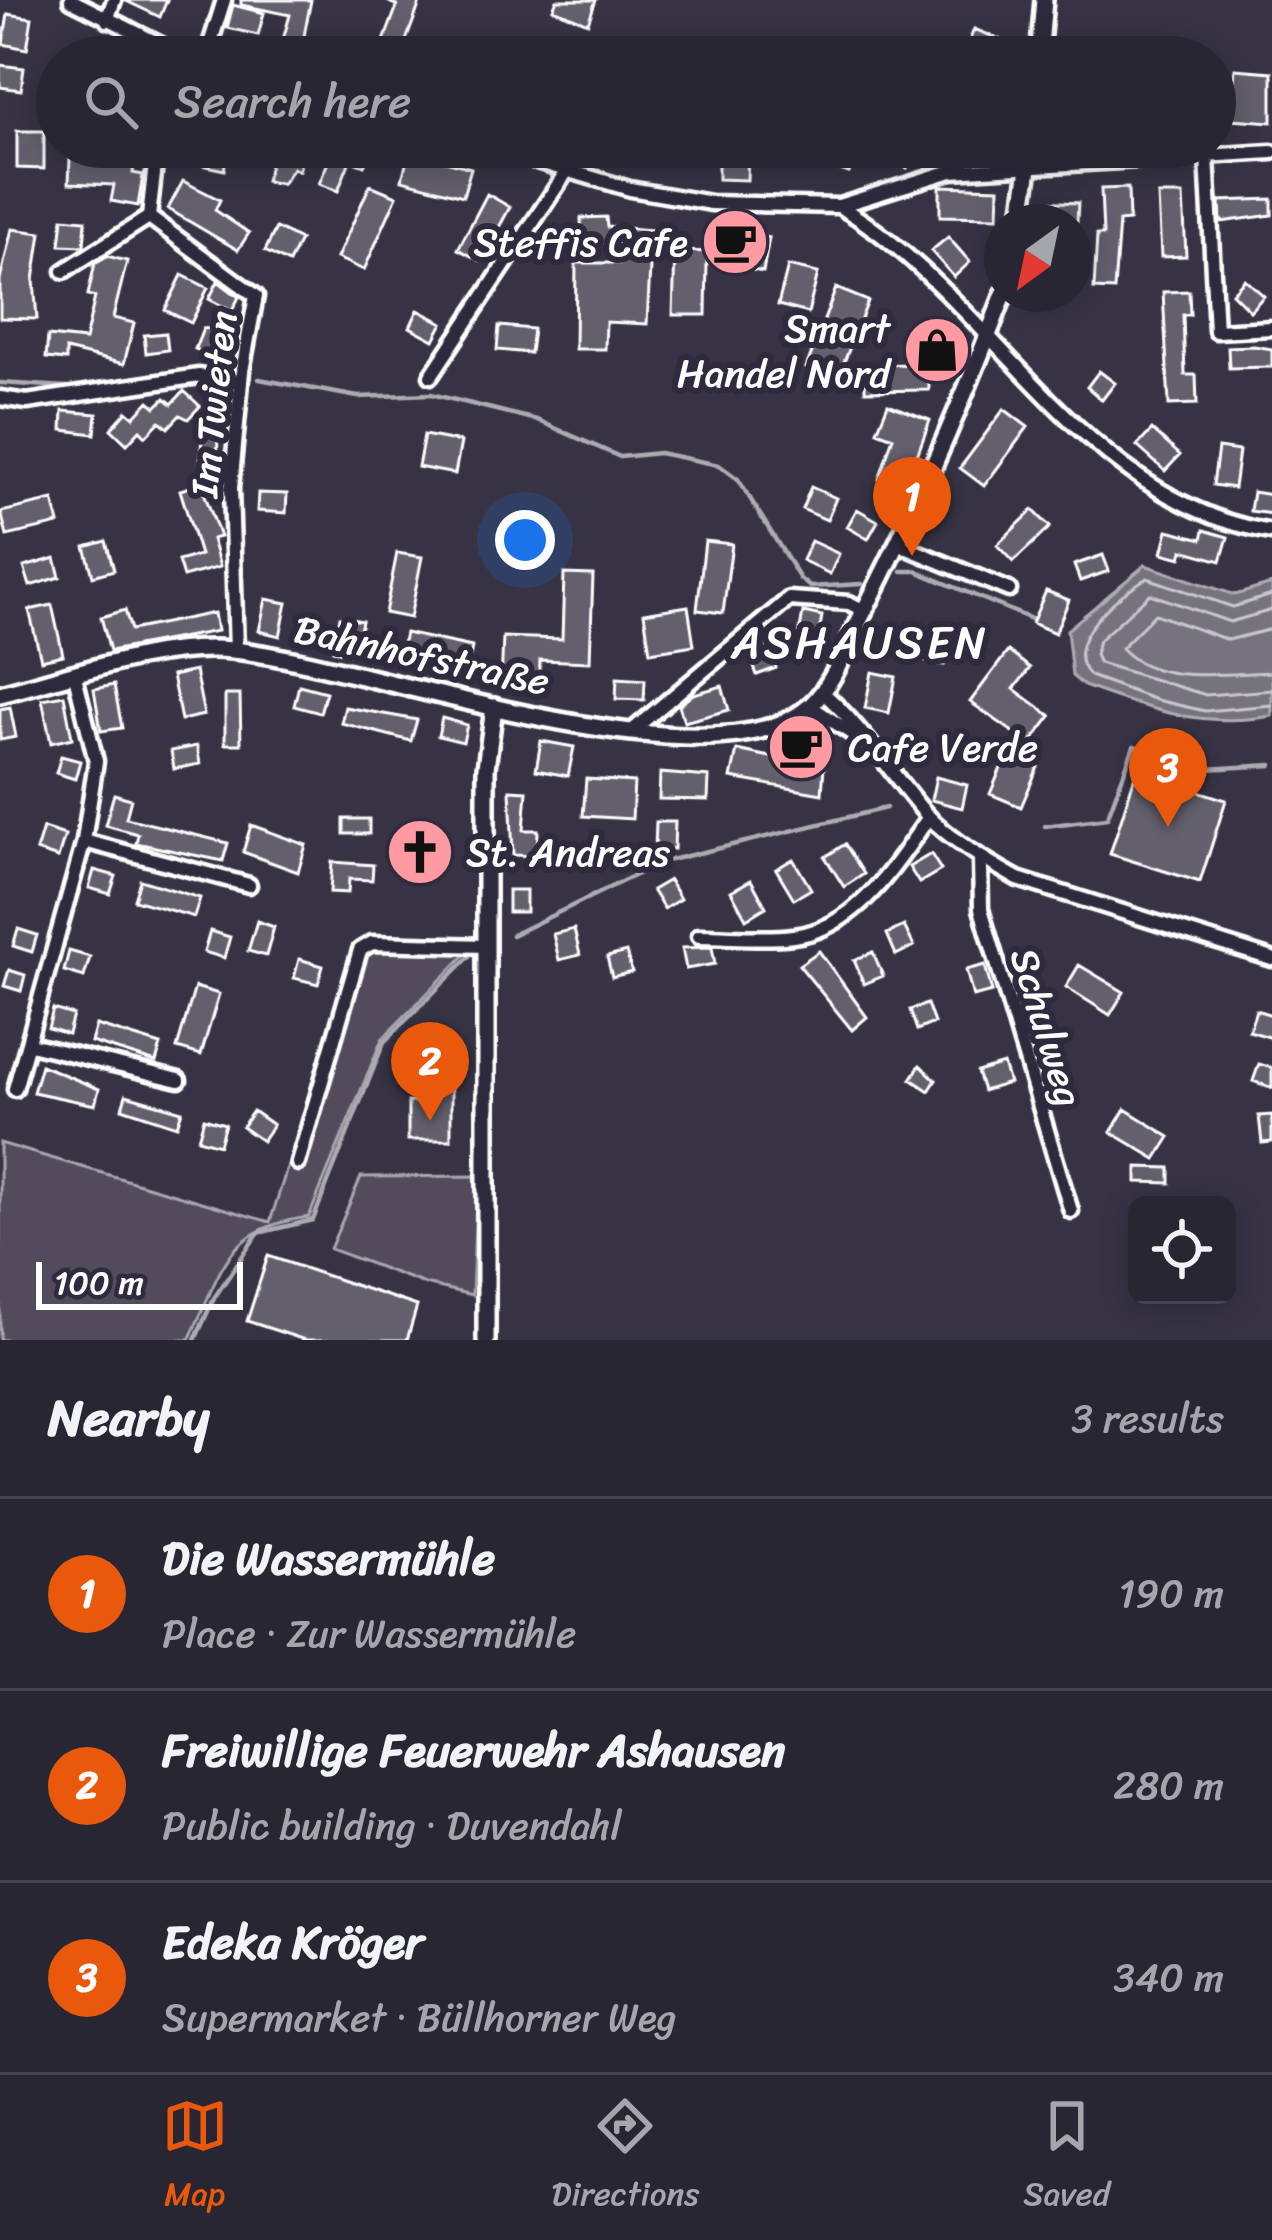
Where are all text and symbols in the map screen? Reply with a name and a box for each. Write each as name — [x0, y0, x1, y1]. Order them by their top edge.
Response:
search box — [36, 36, 1236, 168]
text: Search here — [174, 62, 411, 142]
icon: search — [78, 69, 144, 135]
north arrow — [984, 204, 1092, 312]
cafe icon: Steffis Cafe — [700, 207, 770, 277]
place label: Steffis Cafe — [473, 208, 688, 277]
place label: Smart Handel Nord — [677, 294, 892, 408]
street label: Im Twieten — [169, 307, 257, 502]
shop icon: Smart Handel Nord — [902, 315, 972, 385]
pin: 1 — [873, 457, 951, 556]
your location — [495, 510, 555, 570]
street label: Bahnhofstraße — [288, 594, 556, 716]
district label: ASHAUSEN — [730, 603, 989, 683]
cafe icon: Cafe Verde — [766, 712, 836, 782]
place label: Cafe Verde — [848, 713, 1038, 782]
pin: 3 — [1129, 728, 1207, 827]
church icon: St. Andreas — [385, 817, 455, 887]
place label: St. Andreas — [466, 818, 670, 887]
street label: Schulweg — [990, 939, 1104, 1115]
pin: 2 — [391, 1022, 469, 1121]
map controls — [1128, 1196, 1236, 1304]
button: locate — [1128, 1196, 1236, 1304]
text: 100 m — [54, 1254, 144, 1312]
scale bar — [36, 1256, 243, 1309]
text: Nearby — [48, 1373, 209, 1463]
text: 3 results — [1071, 1384, 1224, 1453]
text: Die Wassermühle — [162, 1519, 495, 1599]
text: 1 — [79, 1559, 95, 1628]
text: 190 m — [1119, 1559, 1224, 1628]
text: Place · Zur Wassermühle — [162, 1599, 576, 1668]
text: Freiwillige Feuerwehr Ashausen — [162, 1711, 785, 1791]
text: 2 — [76, 1751, 98, 1820]
text: 280 m — [1113, 1751, 1224, 1820]
text: Public building · Duvendahl — [162, 1791, 622, 1860]
text: Edeka Kröger — [162, 1903, 424, 1983]
text: 3 — [76, 1943, 98, 2012]
text: 340 m — [1113, 1943, 1224, 2012]
text: Supermarket · Büllhorner Weg — [162, 1983, 677, 2052]
tab: Map — [162, 2093, 228, 2223]
tab: Directions — [552, 2093, 699, 2223]
tab: Saved — [1023, 2093, 1110, 2223]

